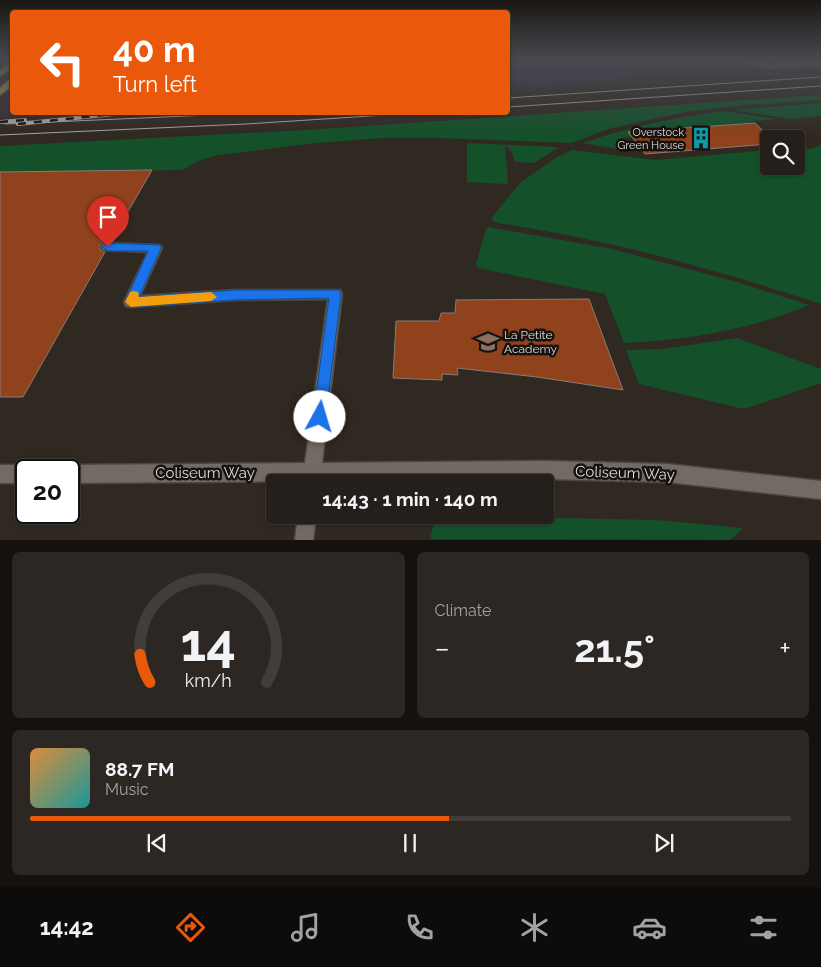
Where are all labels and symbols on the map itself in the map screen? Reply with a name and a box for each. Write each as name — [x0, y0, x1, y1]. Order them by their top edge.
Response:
building icon: Overstock Green House — [688, 125, 714, 151]
place label: Overstock Green House — [617, 126, 685, 152]
pin — [87, 196, 129, 247]
place label: La Petite Academy — [504, 328, 557, 356]
school or university icon: La Petite Academy — [475, 329, 501, 355]
position arrow — [293, 390, 345, 442]
speed limit sign: 20 — [15, 459, 80, 524]
street label: Coliseum Way — [575, 462, 675, 484]
street label: Coliseum Way — [155, 464, 255, 482]

